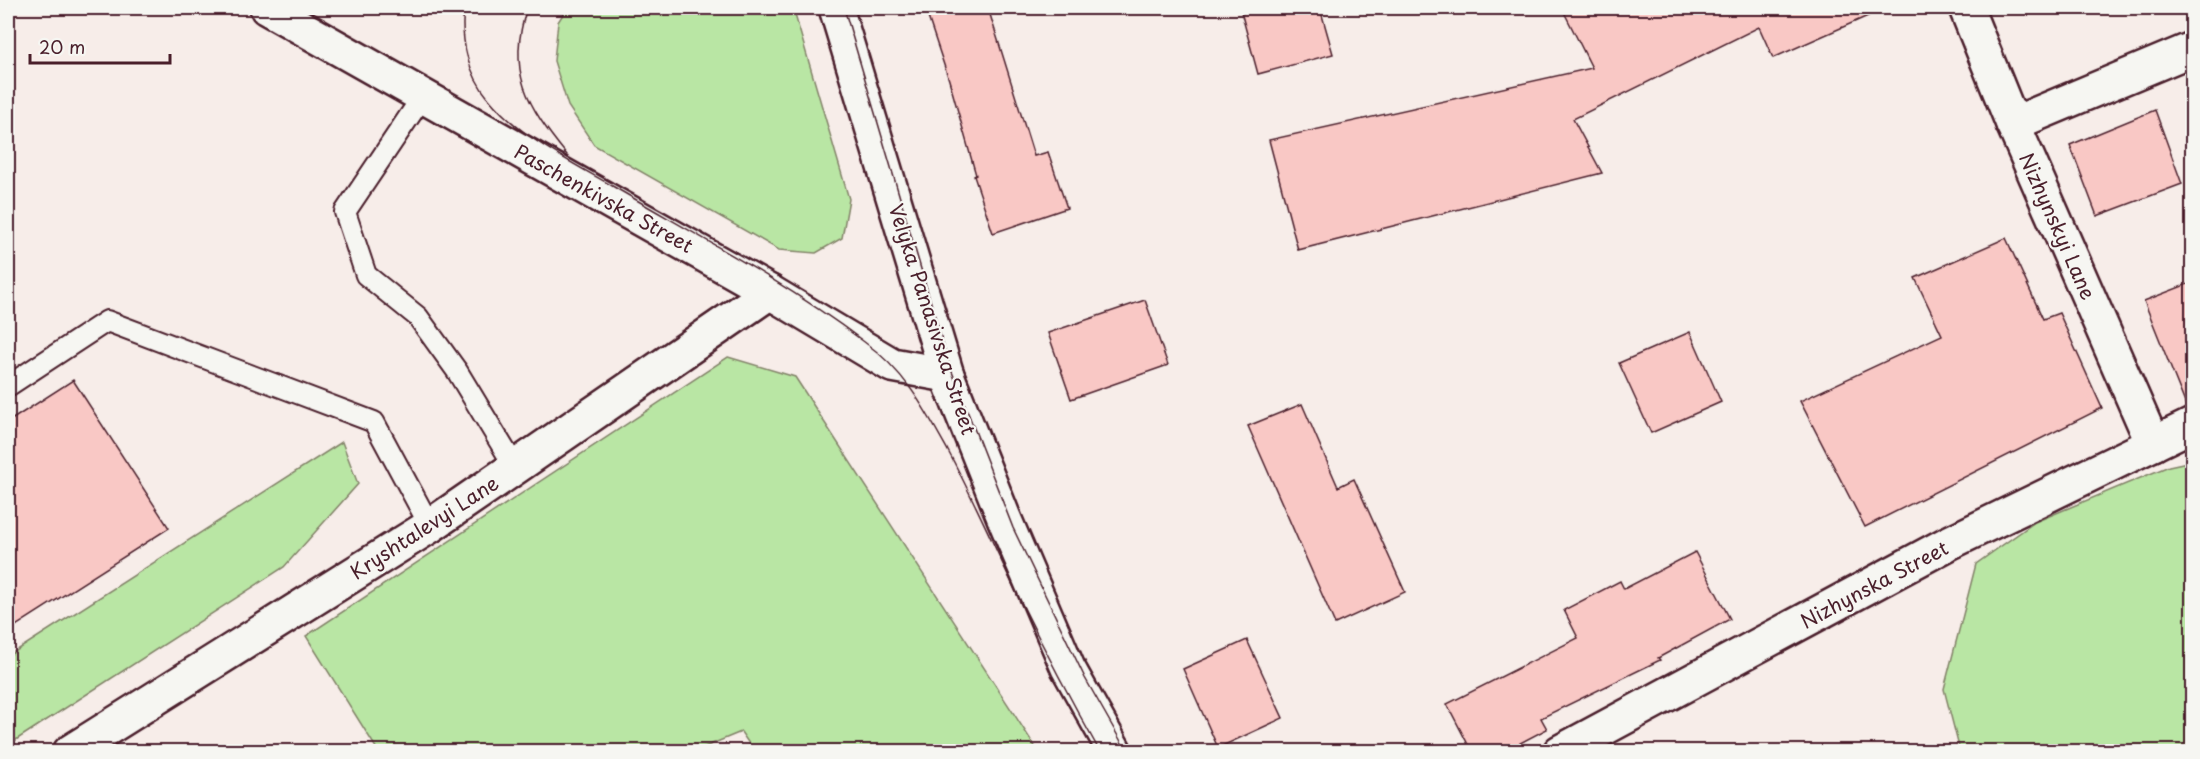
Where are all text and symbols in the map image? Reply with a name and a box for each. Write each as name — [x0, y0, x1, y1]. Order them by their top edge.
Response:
scale bar — [30, 27, 170, 65]
text: 20 m — [39, 33, 85, 60]
street label: Paschenkivska Street — [509, 136, 699, 260]
street label: Nizhynskyi Lane — [2012, 148, 2104, 304]
street label: Velyka Panasivska Street — [881, 200, 985, 438]
street label: Kryshtalevyi Lane — [344, 468, 504, 586]
street label: Nizhynska Street — [1795, 532, 1953, 636]

